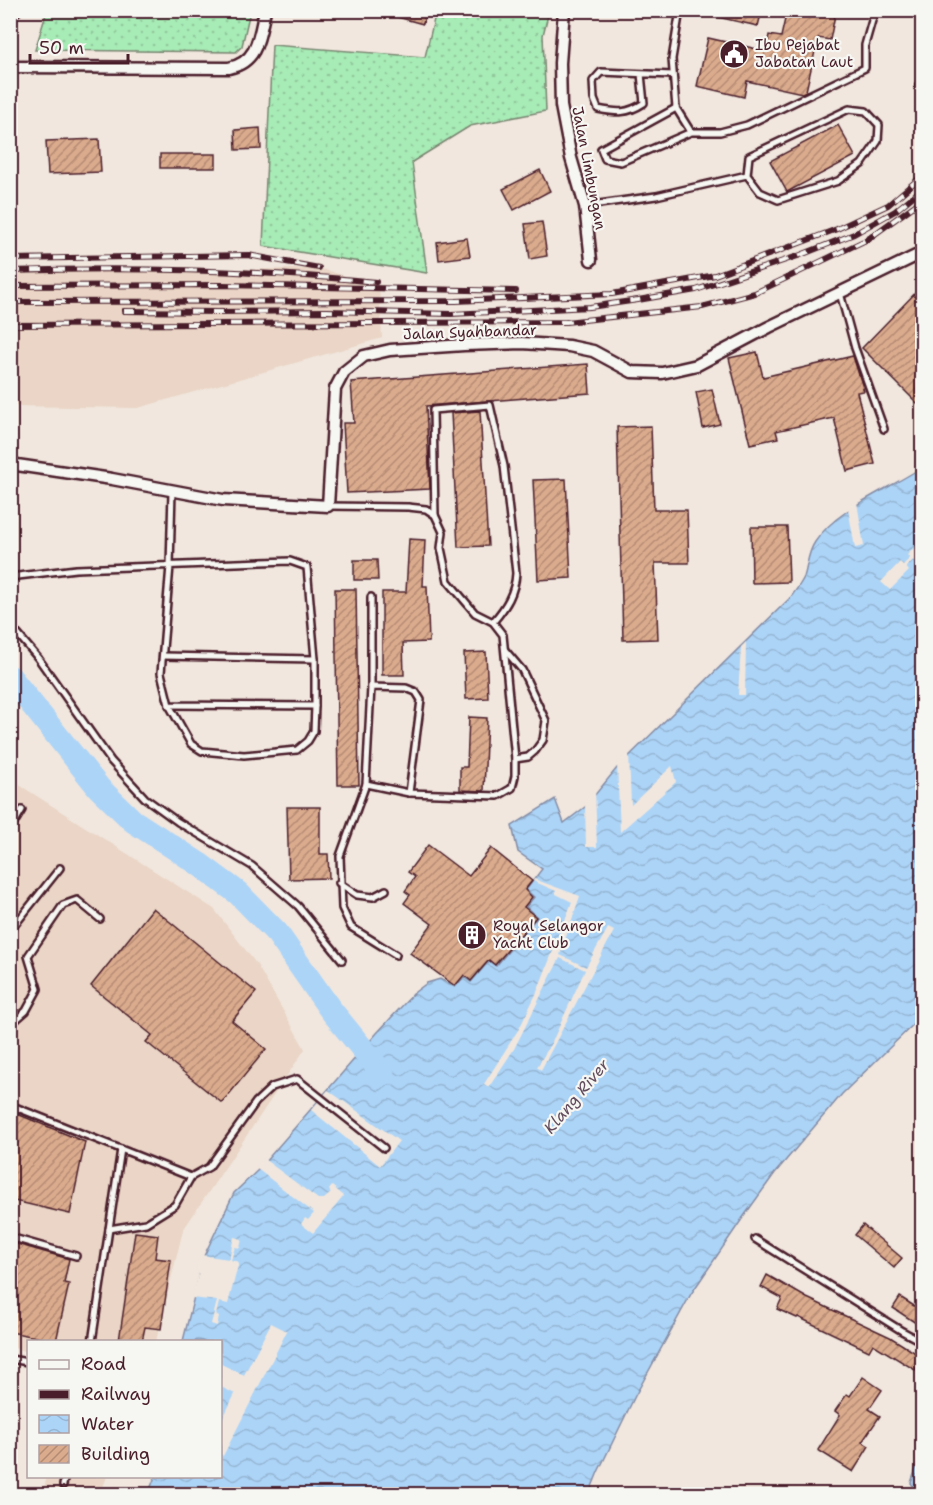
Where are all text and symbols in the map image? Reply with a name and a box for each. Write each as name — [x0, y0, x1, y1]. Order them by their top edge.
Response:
scale bar — [30, 27, 128, 65]
place label: Ibu Pejabat Jabatan Laut — [755, 35, 853, 72]
text: 50 m — [39, 36, 84, 60]
public building icon: Ibu Pejabat Jabatan Laut — [718, 38, 750, 70]
street label: Jalan Limbungan — [567, 105, 611, 231]
street label: Jalan Syahbandar — [403, 320, 537, 344]
place label: Royal Selangor Yacht Club — [493, 916, 604, 953]
building icon: Royal Selangor Yacht Club — [456, 919, 488, 951]
water label: Klang River — [539, 1054, 614, 1138]
legend — [27, 1340, 222, 1478]
text: Road — [81, 1352, 126, 1376]
text: Railway — [81, 1382, 151, 1406]
text: Water — [81, 1412, 134, 1436]
text: Building — [81, 1442, 150, 1466]

